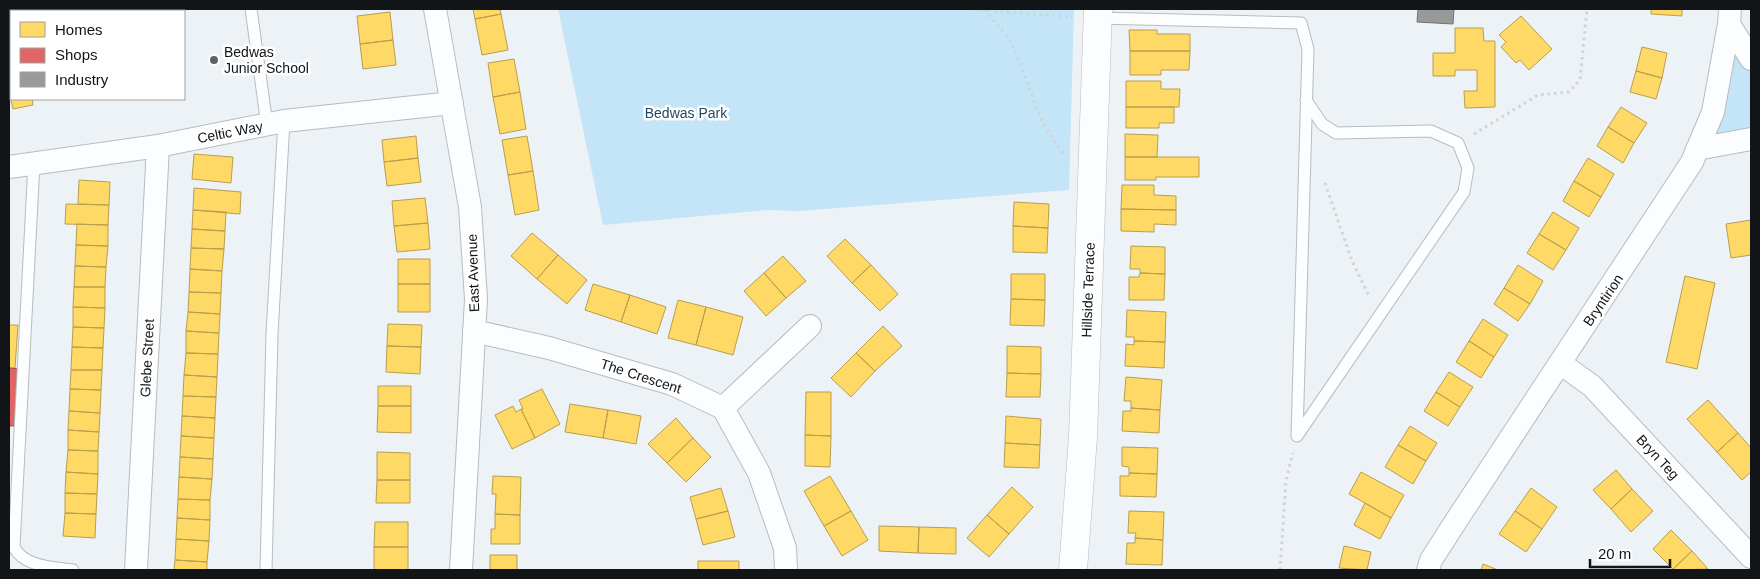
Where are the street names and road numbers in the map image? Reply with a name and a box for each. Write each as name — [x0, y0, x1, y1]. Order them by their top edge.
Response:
street label: Celtic Way — [196, 118, 264, 146]
street label: East Avenue — [464, 233, 482, 312]
street label: Hillside Terrace — [1078, 242, 1098, 338]
street label: Bryntirion — [1580, 271, 1626, 329]
street label: Glebe Street — [137, 318, 157, 398]
street label: The Crescent — [599, 355, 684, 397]
street label: Bryn Teg — [1633, 431, 1683, 483]

